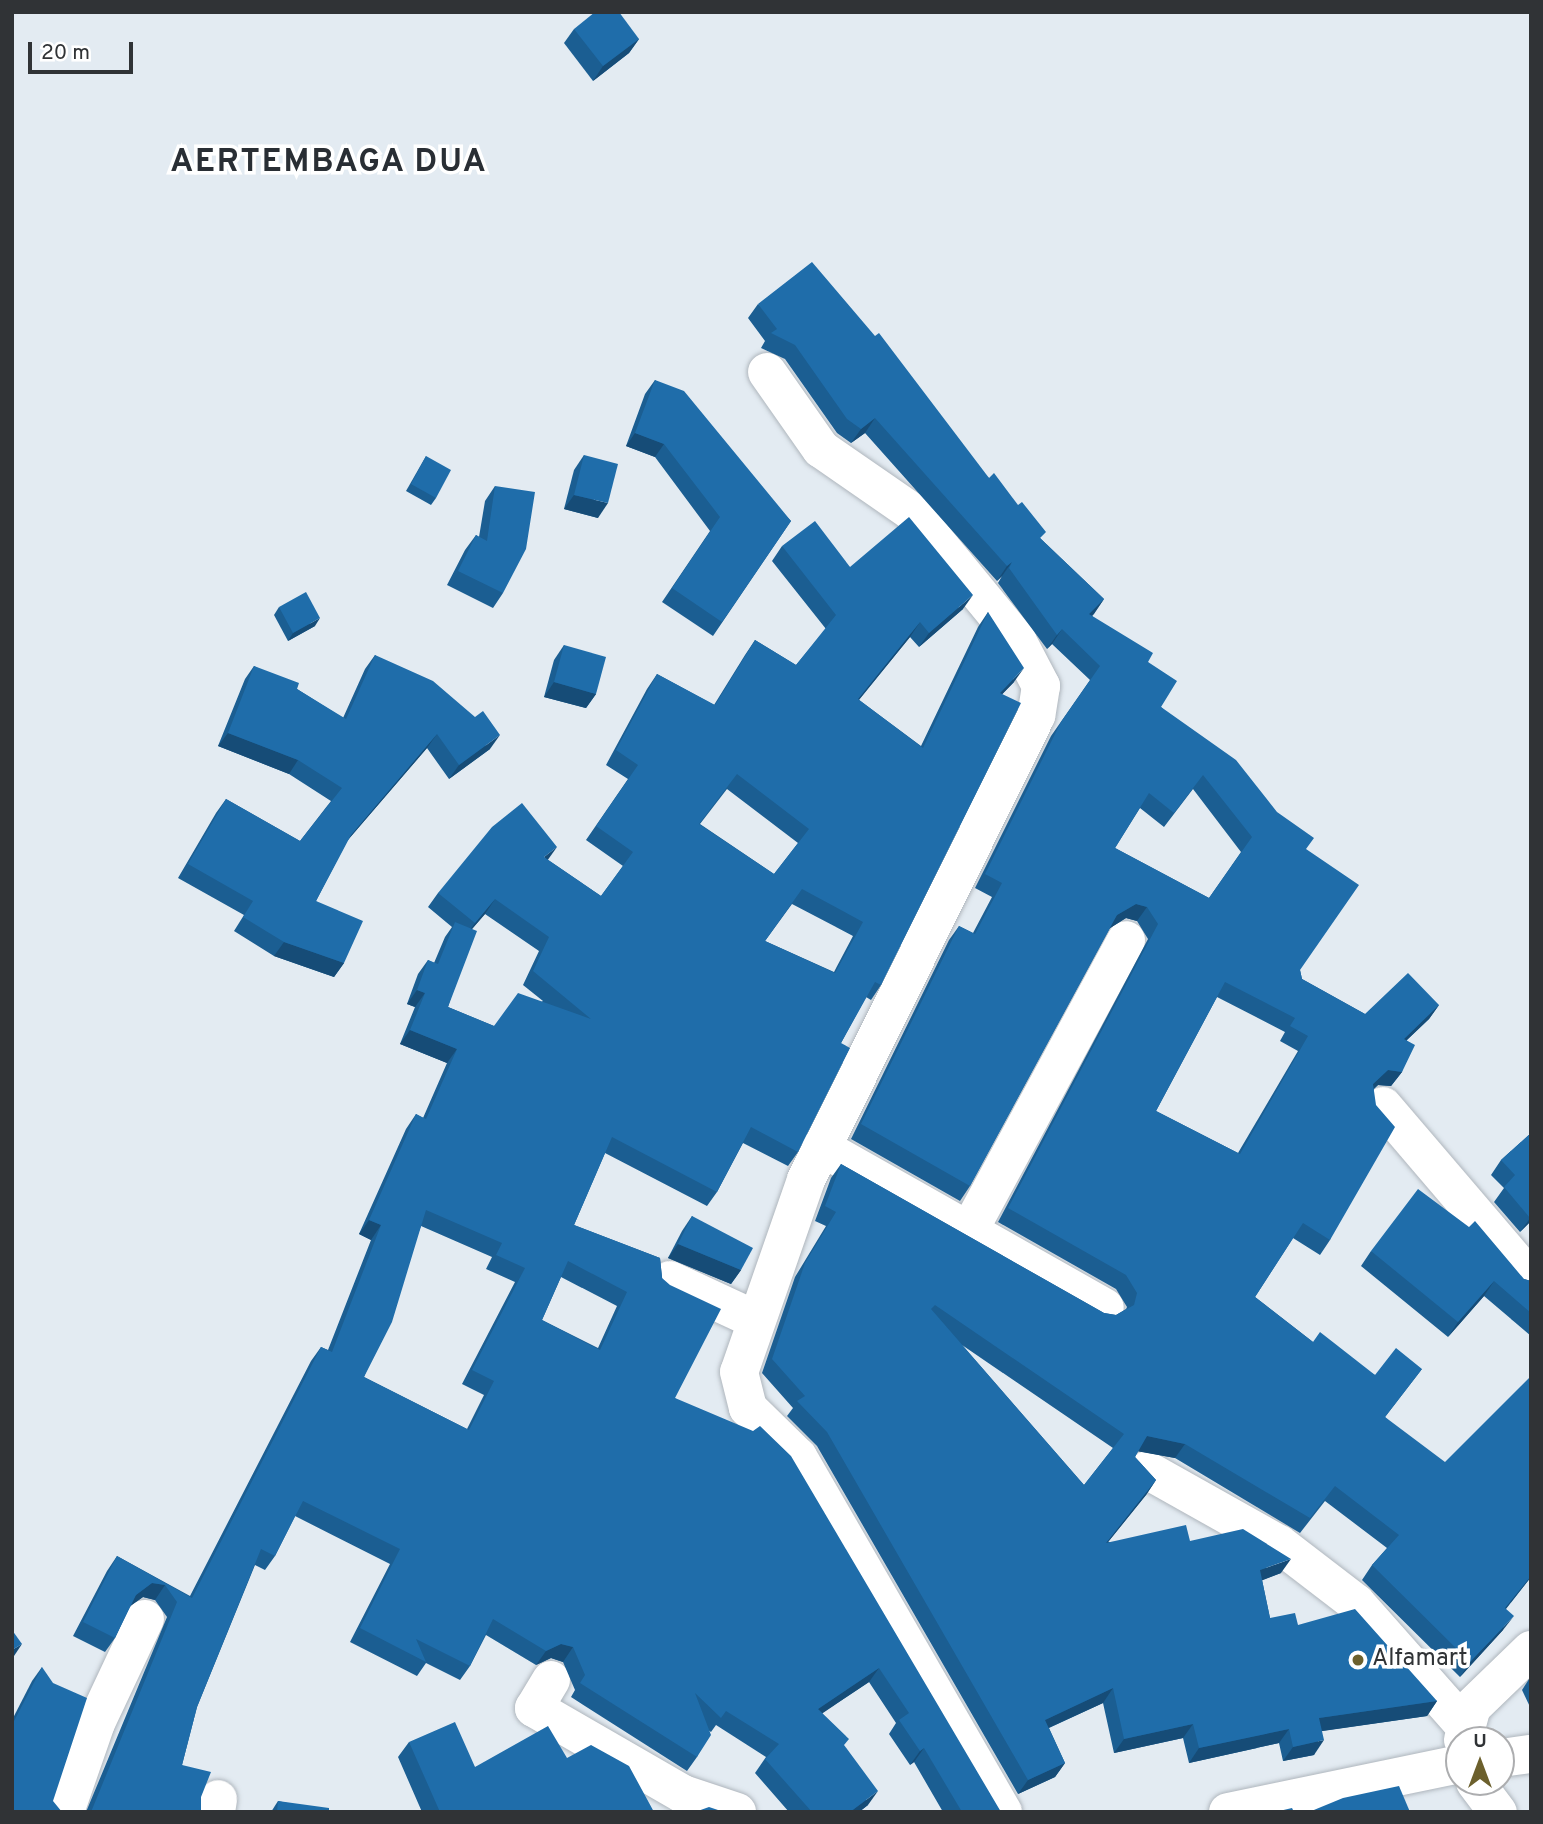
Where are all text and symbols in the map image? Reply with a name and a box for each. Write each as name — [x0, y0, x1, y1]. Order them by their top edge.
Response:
scale bar — [32, 28, 136, 72]
text: 20 m — [41, 40, 90, 67]
district label: AERTEMBAGA DUA — [171, 144, 487, 182]
place label: Alfamart — [1372, 1646, 1468, 1674]
marker: Alfamart — [1350, 1652, 1366, 1668]
north arrow — [1445, 1726, 1515, 1796]
text: U — [1473, 1730, 1487, 1754]

